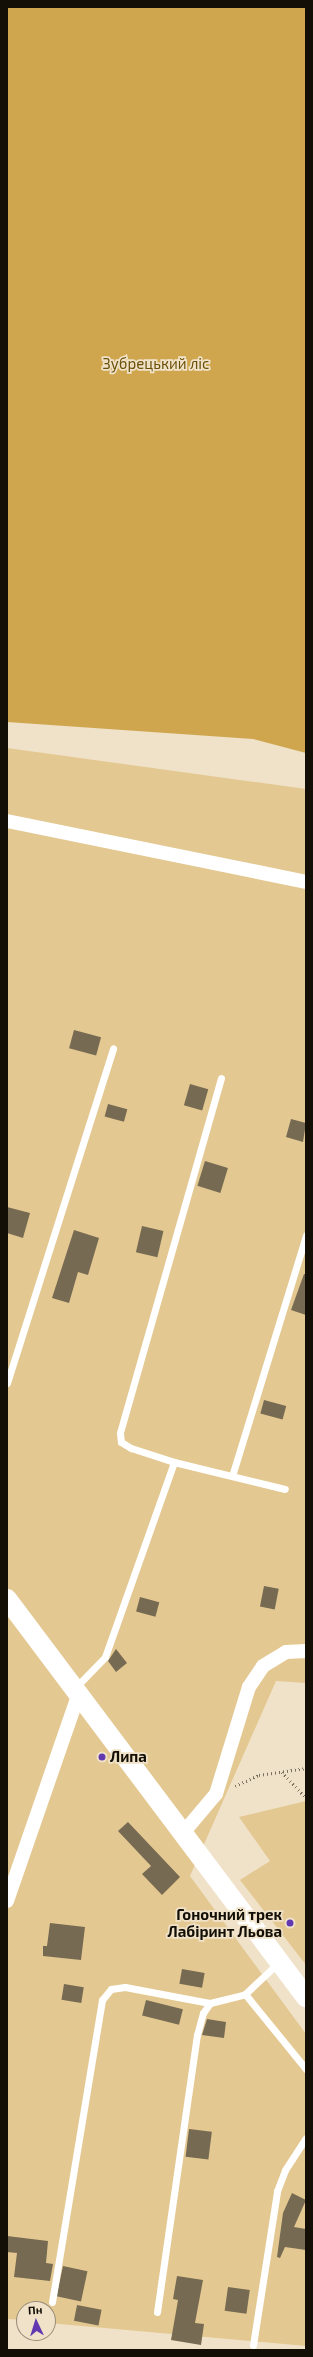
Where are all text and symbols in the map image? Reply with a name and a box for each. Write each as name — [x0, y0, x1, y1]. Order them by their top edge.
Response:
park label: Зубрецький ліс — [103, 355, 209, 373]
place label: Липа — [110, 1748, 147, 1766]
marker: Липа — [97, 1752, 107, 1762]
place label: Гоночний трек Лабіринт Льова — [167, 1905, 282, 1940]
marker: Гоночний трек Лабіринт Льова — [285, 1918, 295, 1928]
north arrow — [16, 2301, 56, 2341]
text: Пн — [28, 2303, 43, 2317]

